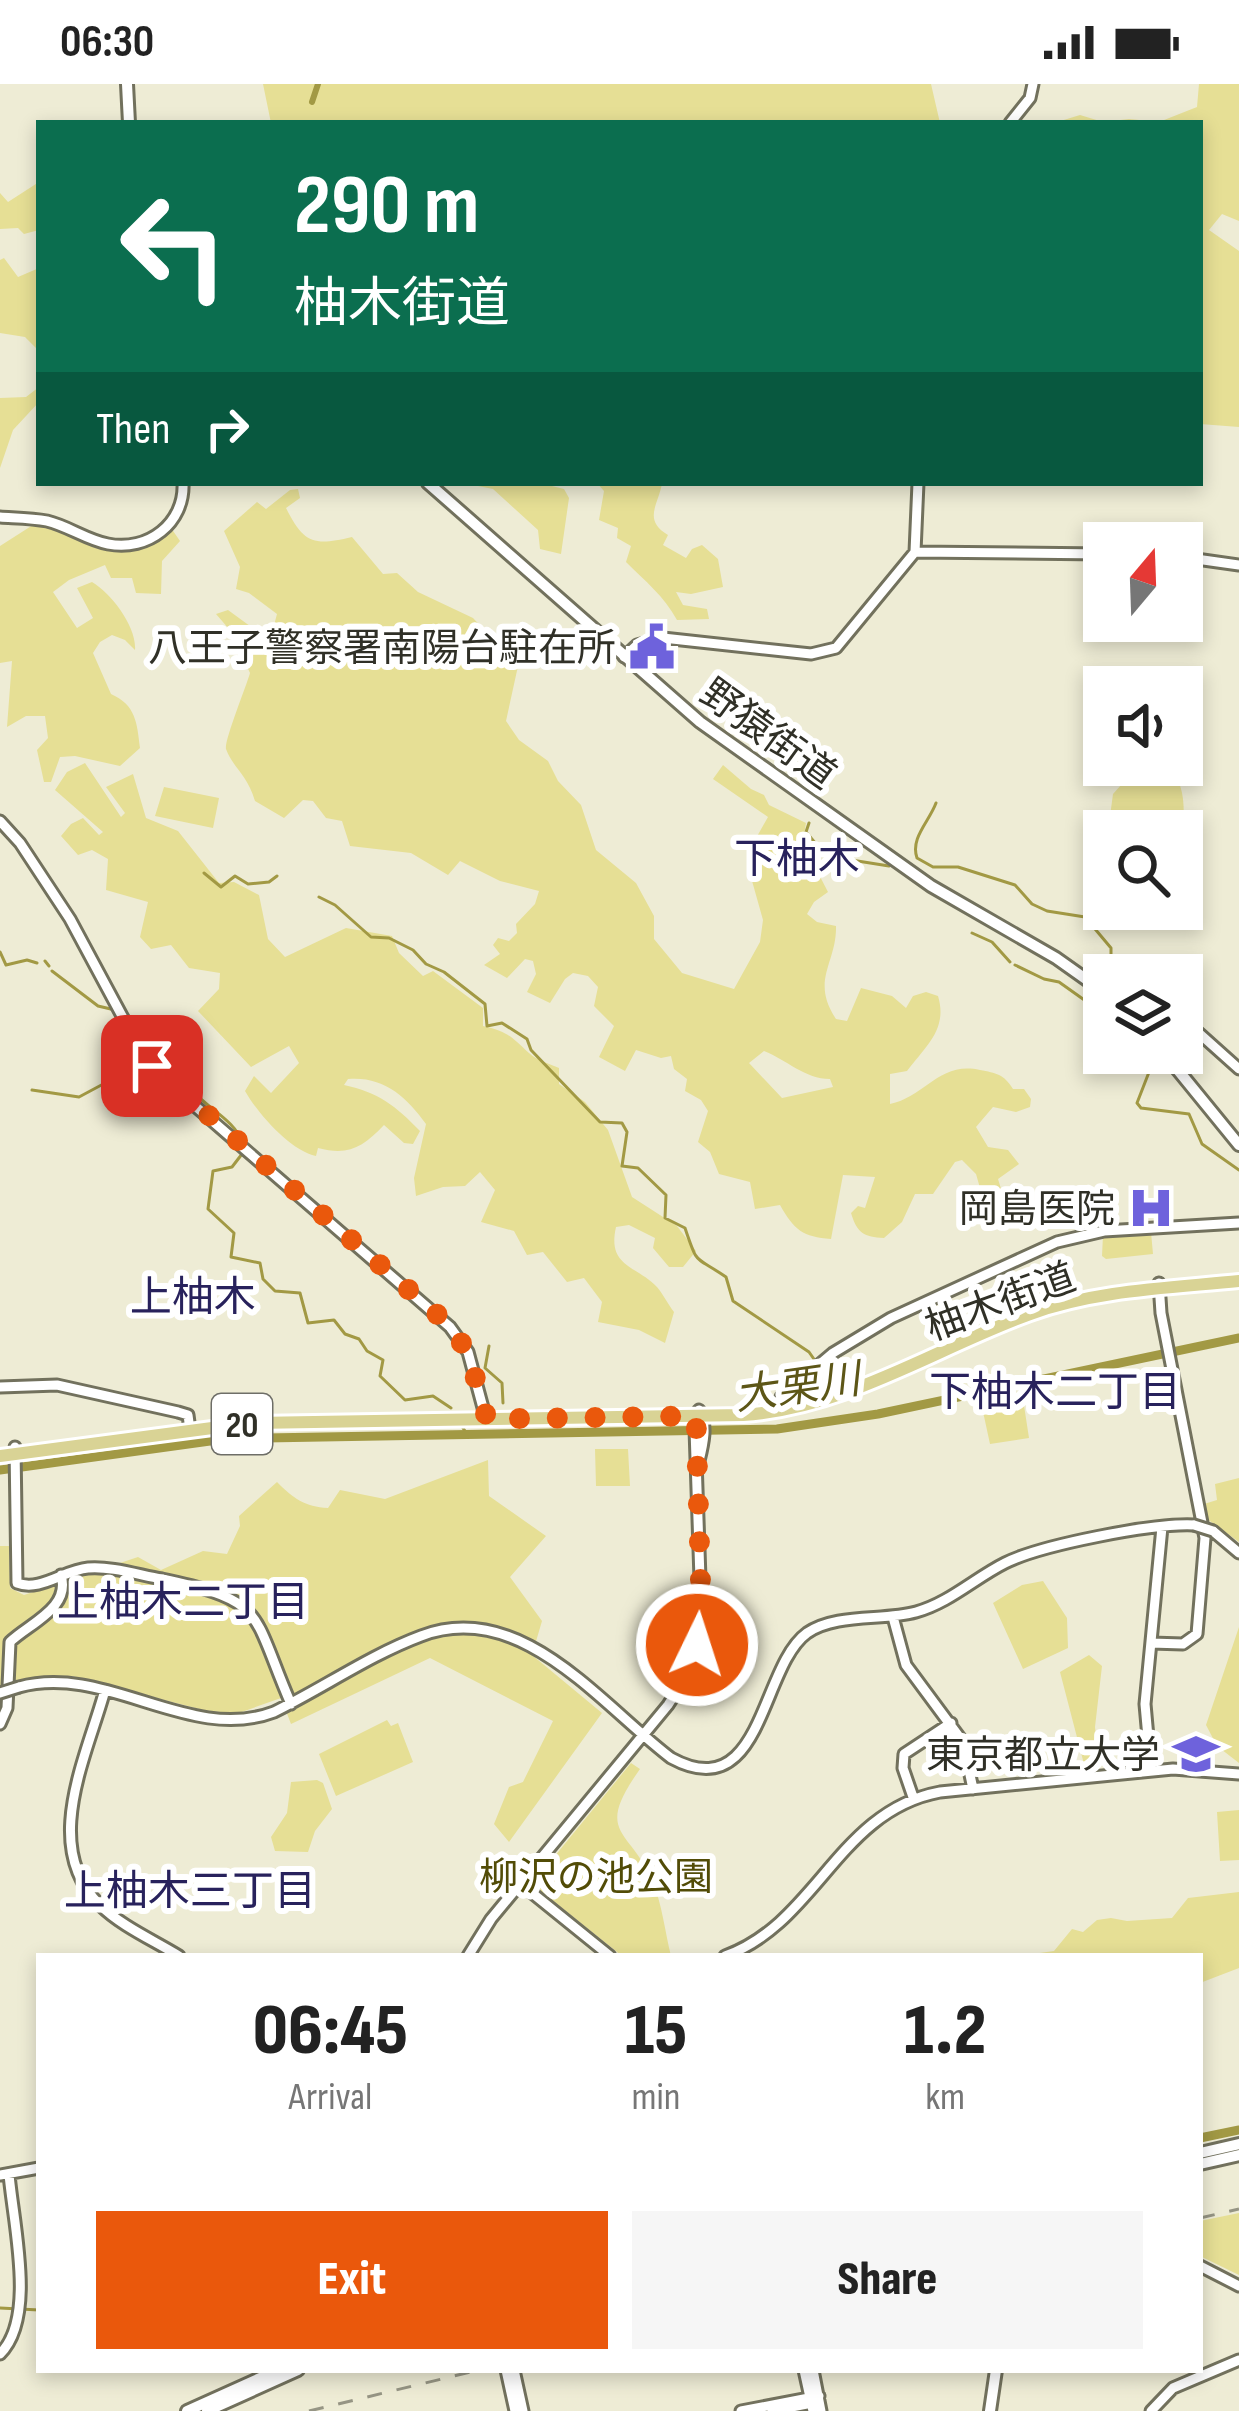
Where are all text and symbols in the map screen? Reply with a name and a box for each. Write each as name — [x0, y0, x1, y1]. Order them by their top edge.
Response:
text: 06:30 — [60, 15, 154, 70]
text: 290 m — [294, 156, 479, 257]
icon: left — [96, 168, 252, 324]
text: 柚木街道 — [294, 272, 510, 337]
icon: right — [194, 396, 260, 462]
text: Then — [96, 402, 170, 457]
north arrow — [1083, 522, 1203, 642]
map controls — [1083, 522, 1203, 1074]
public building icon: 八王子警察署南陽台駐在所 — [627, 622, 677, 672]
place label: 八王子警察署南陽台駐在所 — [148, 626, 616, 673]
button: sound — [1083, 666, 1203, 786]
street label: 野猿街道 — [691, 670, 844, 800]
button: search — [1083, 810, 1203, 930]
district label: 下柚木 — [734, 835, 860, 886]
button: layers — [1083, 954, 1203, 1074]
pin — [101, 1015, 203, 1117]
icon: arrive — [119, 1033, 185, 1099]
hospital icon: 岡島医院 — [1126, 1183, 1176, 1233]
place label: 岡島医院 — [959, 1187, 1115, 1234]
street label: 柚木街道 — [920, 1255, 1082, 1352]
district label: 上柚木 — [130, 1273, 256, 1324]
water label: 大栗川 — [731, 1354, 867, 1422]
district label: 下柚木二丁目 — [929, 1368, 1181, 1419]
road number: 20 — [212, 1394, 272, 1454]
district label: 上柚木二丁目 — [57, 1578, 309, 1629]
position arrow — [634, 1582, 760, 1708]
school or university icon: 東京都立大学 — [1171, 1729, 1221, 1779]
place label: 東京都立大学 — [926, 1733, 1160, 1780]
park label: 柳沢の池公園 — [479, 1855, 713, 1902]
district label: 上柚木三丁目 — [64, 1867, 316, 1918]
text: 06:45 — [253, 1988, 408, 2075]
text: 15 — [625, 1988, 687, 2075]
text: 1.2 — [904, 1988, 986, 2075]
text: Arrival — [288, 2074, 372, 2121]
text: min — [632, 2074, 681, 2121]
text: km — [925, 2074, 965, 2121]
button: Exit — [96, 2211, 608, 2349]
button: Share — [632, 2211, 1143, 2349]

